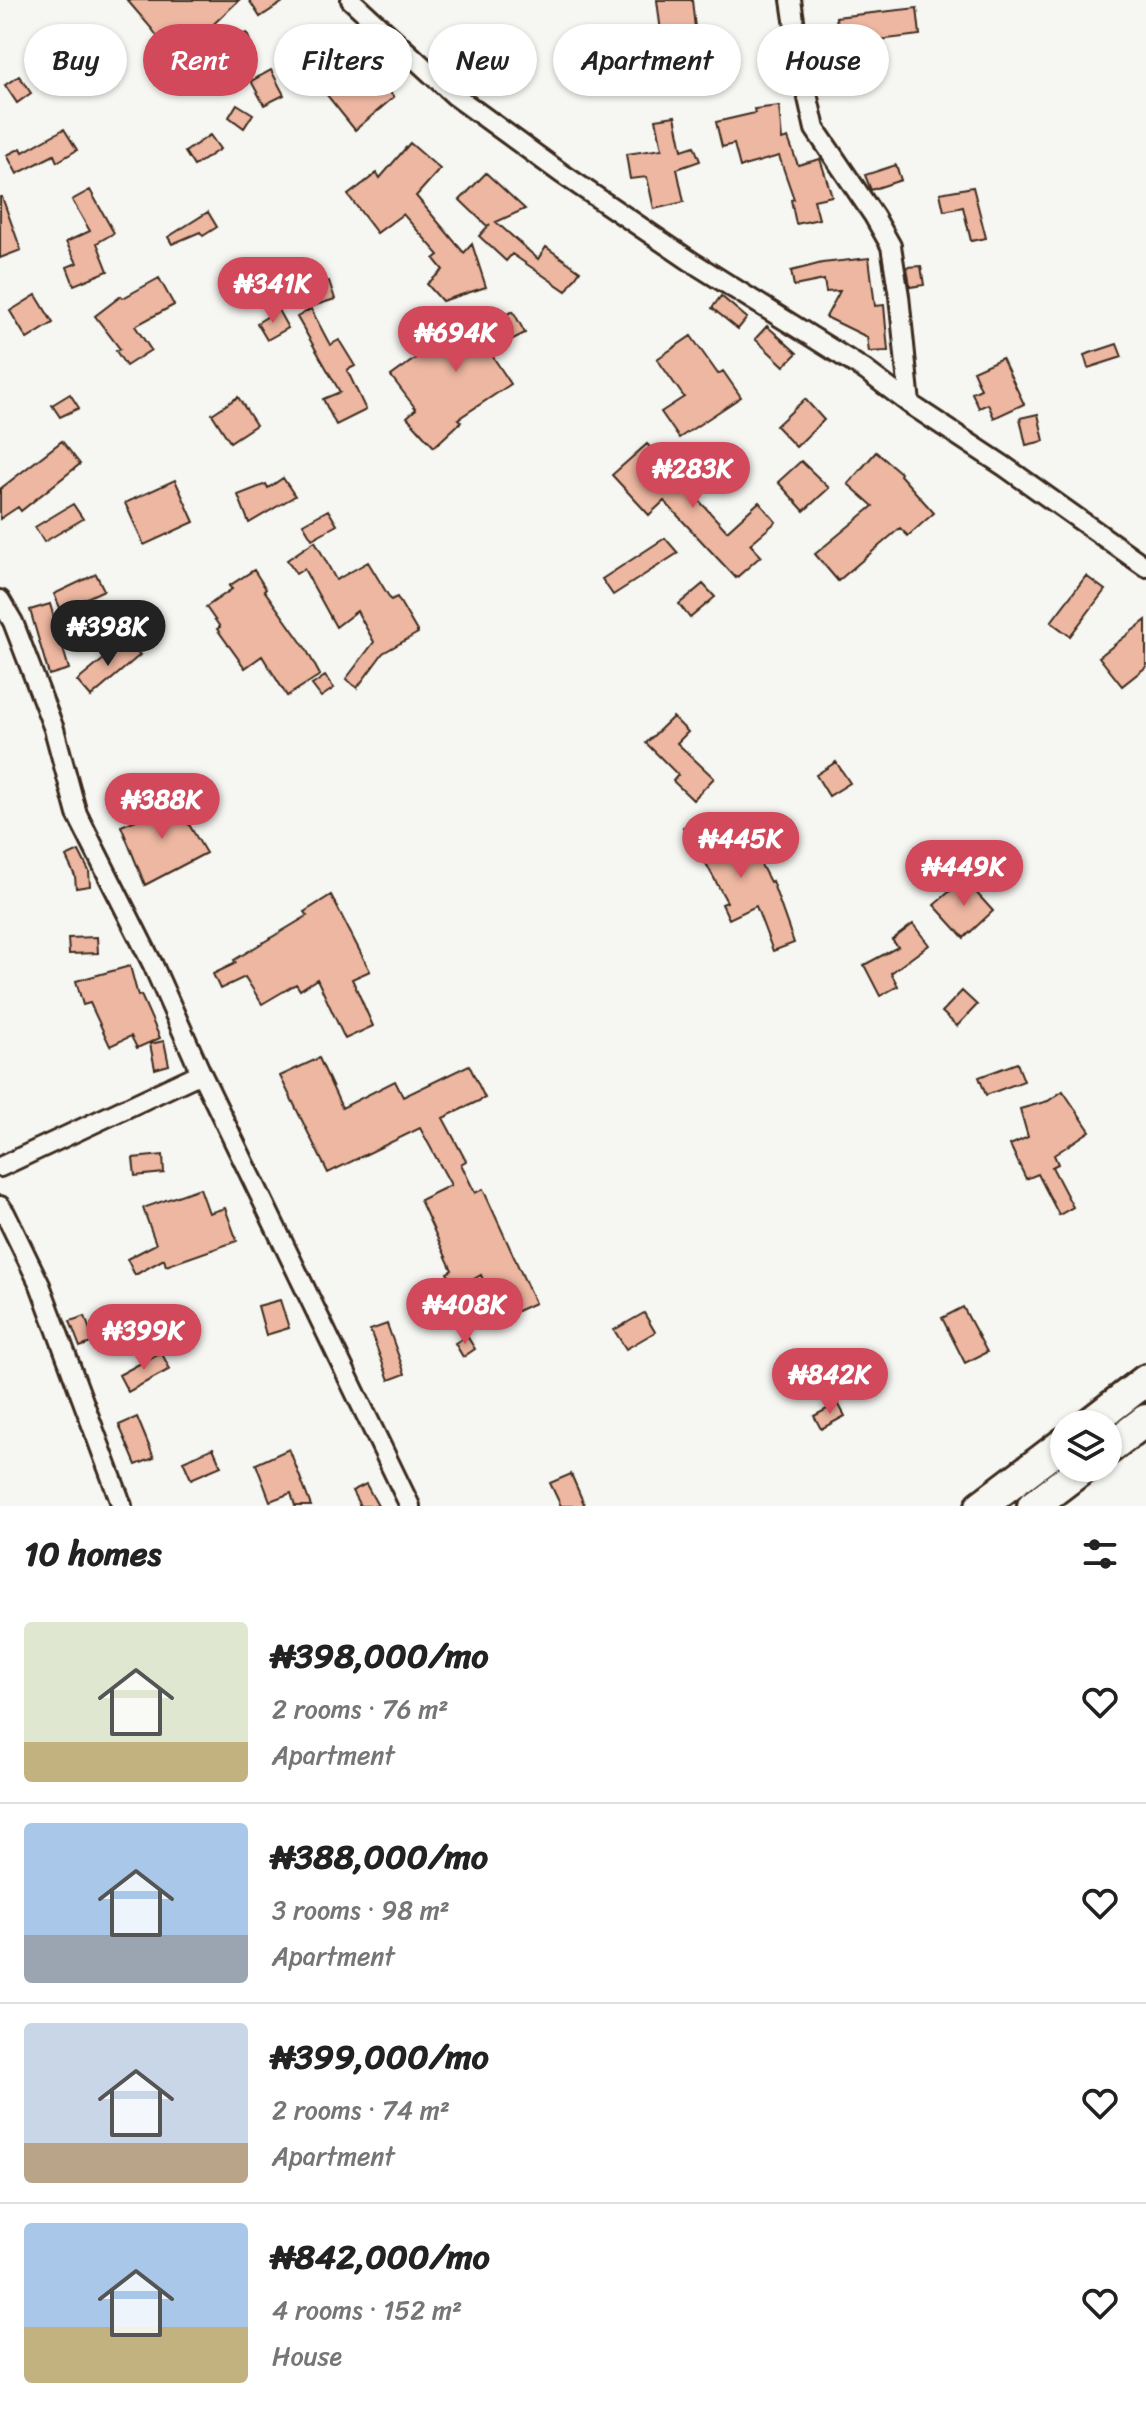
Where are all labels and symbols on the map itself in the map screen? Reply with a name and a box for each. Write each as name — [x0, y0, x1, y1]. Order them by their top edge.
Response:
pin: ₦341K — [217, 257, 329, 325]
pin: ₦694K — [400, 306, 512, 374]
pin: ₦283K — [637, 442, 749, 510]
pin: ₦398K — [52, 600, 164, 668]
pin: ₦388K — [106, 773, 218, 841]
pin: ₦445K — [685, 812, 797, 880]
pin: ₦449K — [908, 840, 1020, 908]
pin: ₦408K — [409, 1278, 521, 1346]
pin: ₦399K — [88, 1304, 200, 1372]
pin: ₦842K — [774, 1348, 886, 1416]

